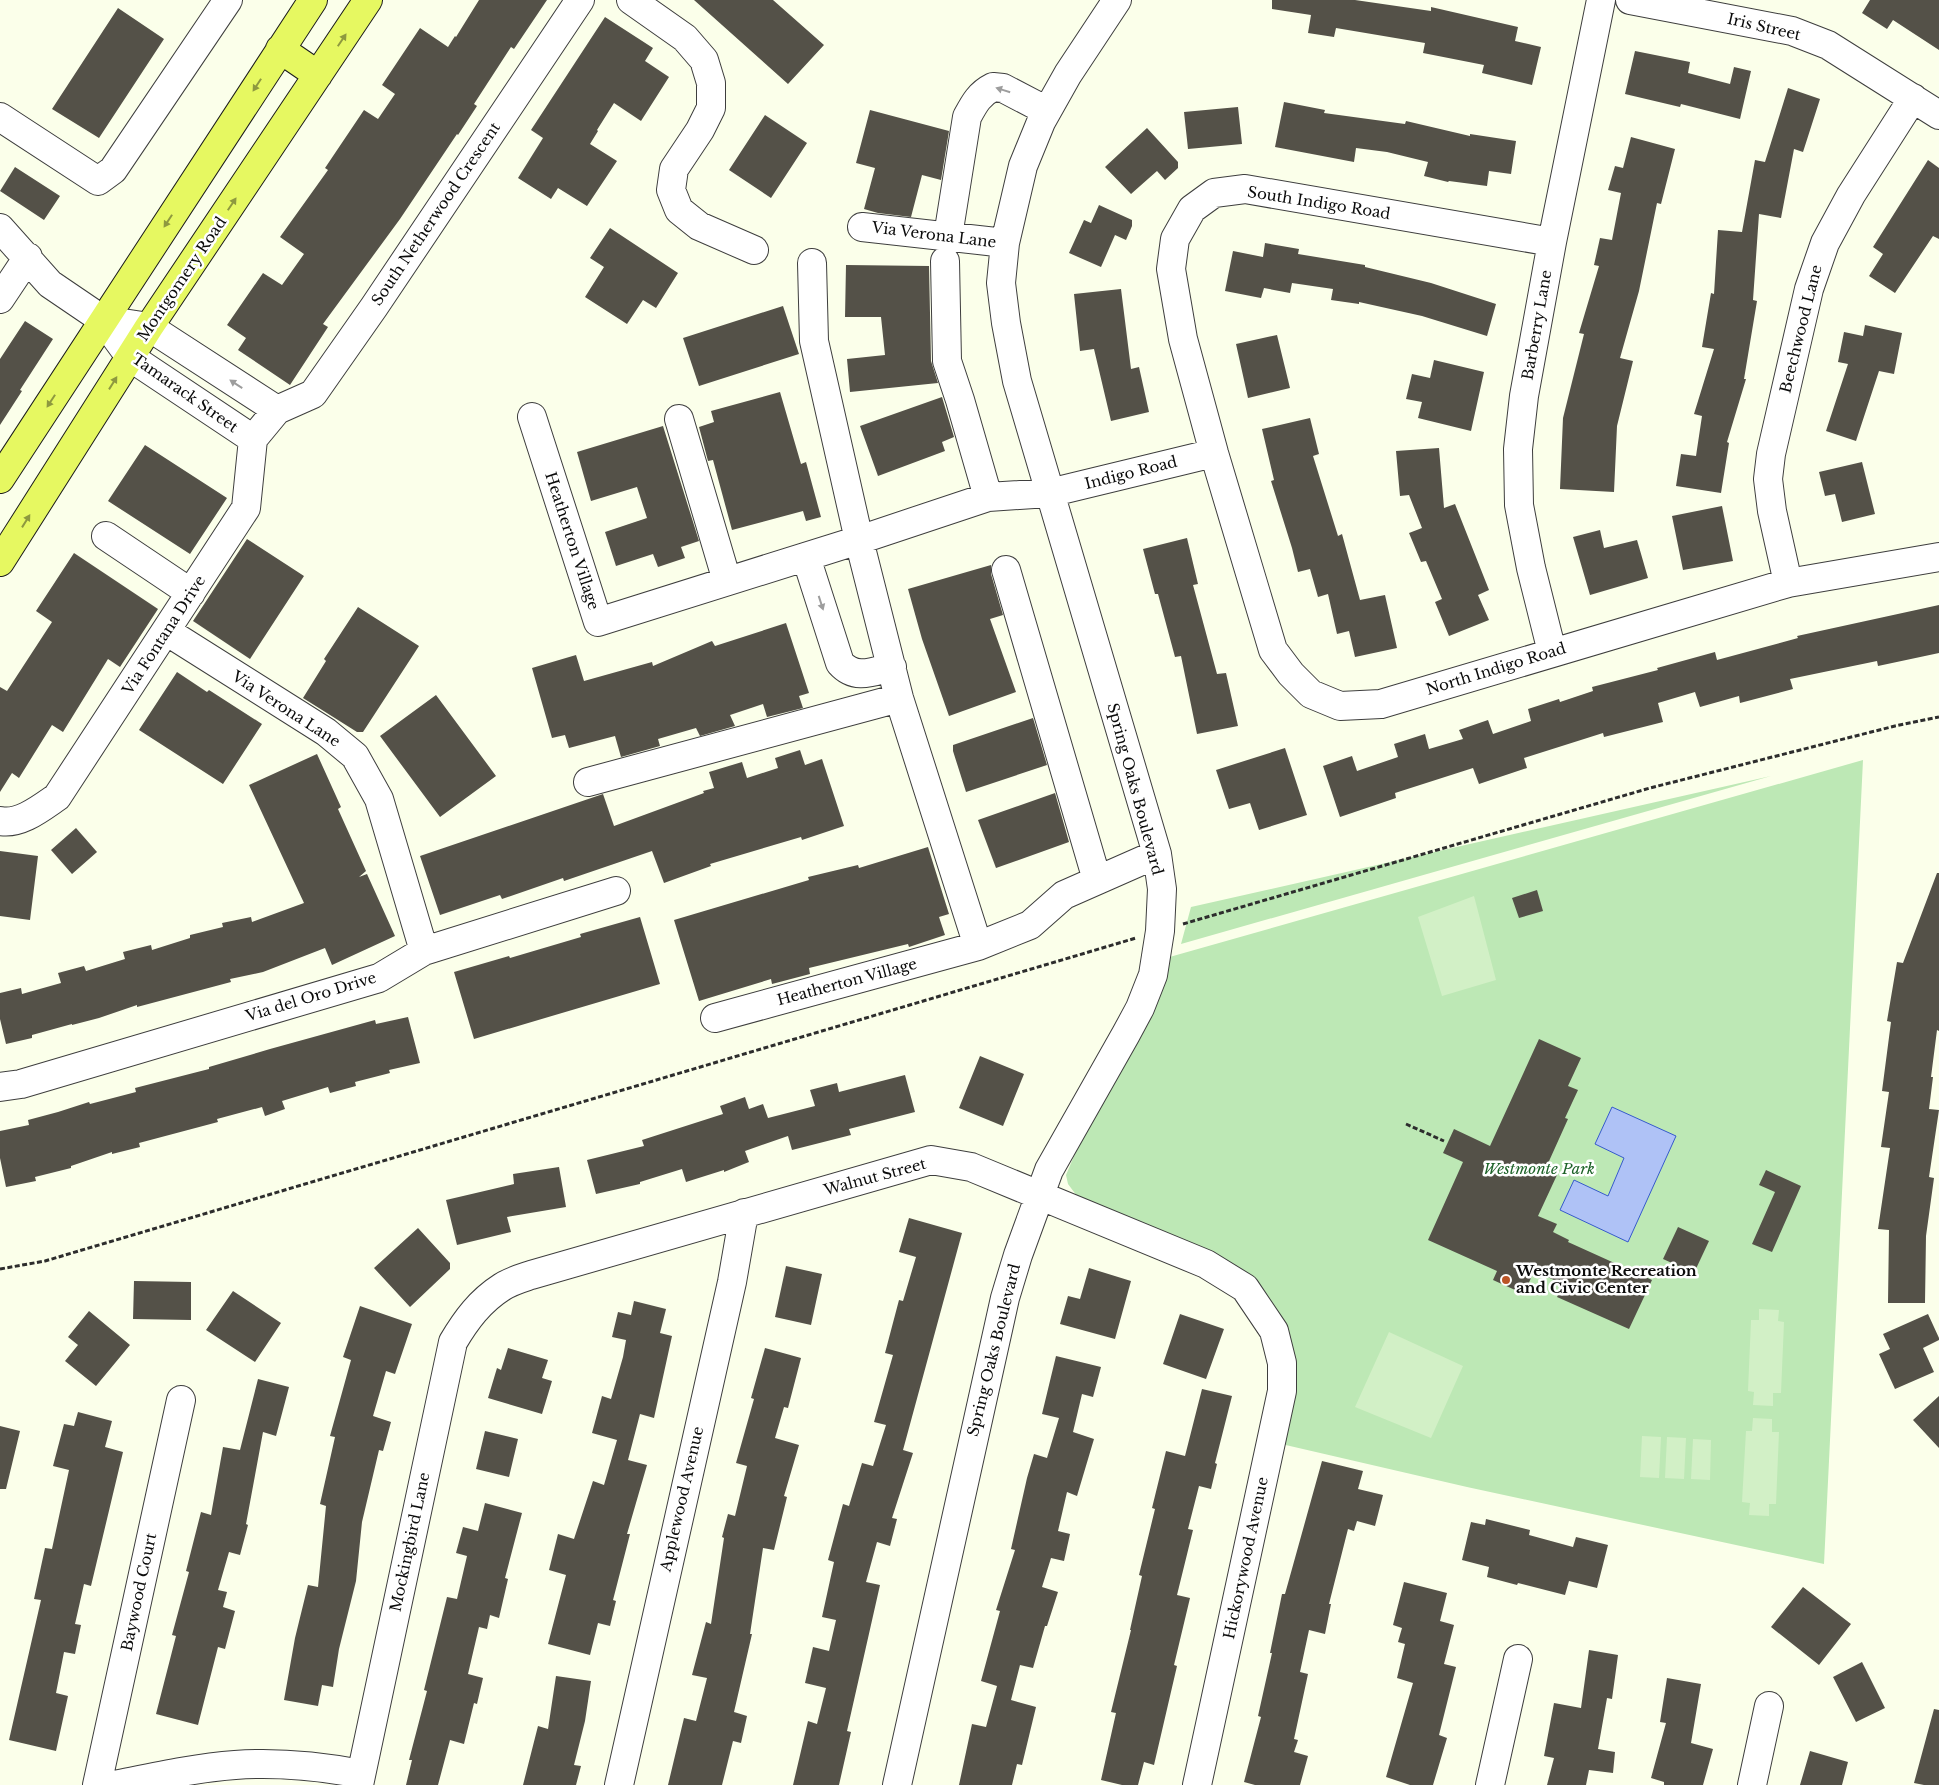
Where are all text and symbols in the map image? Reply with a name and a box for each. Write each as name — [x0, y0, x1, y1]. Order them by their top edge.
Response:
street label: Iris Street — [1726, 9, 1803, 44]
one-way arrow — [337, 33, 346, 47]
one-way arrow — [252, 78, 262, 91]
one-way arrow — [996, 85, 1011, 93]
street label: South Netherwood Crescent — [367, 118, 504, 309]
street label: South Indigo Road — [1246, 182, 1392, 223]
one-way arrow — [227, 197, 237, 211]
street label: Montgomery Road — [133, 213, 230, 344]
one-way arrow — [163, 214, 173, 227]
street label: Via Verona Lane — [870, 217, 997, 252]
street label: Beechwood Lane — [1775, 263, 1826, 395]
street label: Barberry Lane — [1517, 268, 1556, 381]
street label: Tamarack Street — [129, 349, 242, 436]
one-way arrow — [109, 377, 118, 390]
one-way arrow — [230, 379, 243, 388]
one-way arrow — [46, 394, 55, 407]
street label: Indigo Road — [1083, 452, 1179, 493]
street label: Heatherton Village — [541, 469, 604, 612]
one-way arrow — [21, 514, 31, 527]
street label: Via Fontana Drive — [117, 572, 209, 699]
one-way arrow — [817, 596, 825, 611]
street label: North Indigo Road — [1424, 638, 1568, 699]
street label: Via Verona Lane — [228, 666, 344, 751]
street label: Spring Oaks Boulevard — [1103, 701, 1168, 877]
street label: Heatherton Village — [775, 954, 919, 1009]
street label: Via del Oro Drive — [242, 968, 378, 1026]
street label: Walnut Street — [821, 1154, 928, 1200]
park label: Westmonte Park — [1483, 1159, 1595, 1178]
place label: Westmonte Recreation and Civic Center — [1515, 1261, 1697, 1297]
street label: Spring Oaks Boulevard — [963, 1262, 1024, 1438]
marker: Westmonte Recreation and Civic Center — [1500, 1274, 1512, 1286]
street label: Applewood Avenue — [655, 1424, 707, 1574]
street label: Mockingbird Lane — [385, 1470, 434, 1613]
street label: Hickorywood Avenue — [1219, 1475, 1272, 1641]
street label: Baywood Court — [117, 1531, 160, 1653]

